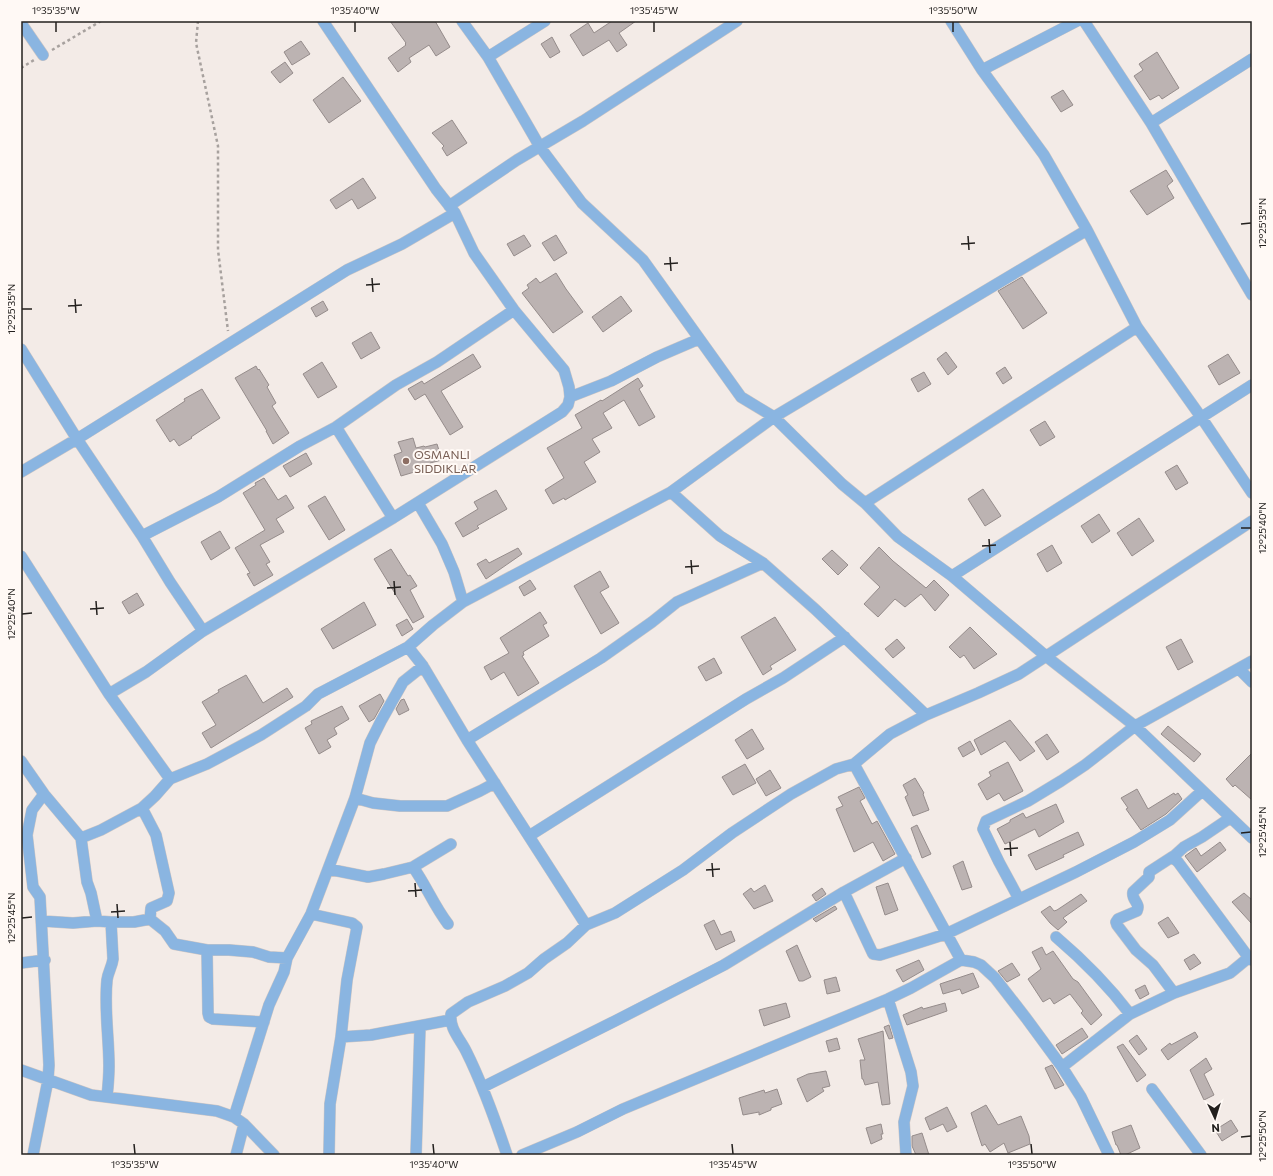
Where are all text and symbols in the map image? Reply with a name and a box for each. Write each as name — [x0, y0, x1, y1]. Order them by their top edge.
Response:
text: 1°35'35"W — [32, 4, 80, 16]
text: 1°35'40"W — [331, 4, 379, 16]
text: 1°35'45"W — [630, 4, 678, 16]
text: 1°35'50"W — [929, 4, 977, 16]
text: 12°25'35"N — [1256, 198, 1268, 248]
text: 12°25'35"N — [5, 284, 17, 334]
place label: OSMANLI SIDDIKLAR — [414, 447, 477, 475]
marker: OSMANLI SIDDIKLAR — [401, 456, 411, 466]
text: 12°25'40"N — [1256, 502, 1268, 554]
text: 12°25'40"N — [5, 588, 17, 640]
text: 12°25'45"N — [1256, 807, 1268, 857]
text: 12°25'45"N — [5, 893, 17, 943]
north arrow — [1195, 1098, 1235, 1138]
text: 12°25'50"N — [1256, 1110, 1268, 1162]
text: N — [1211, 1122, 1220, 1135]
text: 1°35'35"W — [111, 1158, 159, 1170]
text: 1°35'40"W — [410, 1158, 458, 1170]
text: 1°35'45"W — [709, 1158, 757, 1170]
text: 1°35'50"W — [1008, 1158, 1056, 1170]

